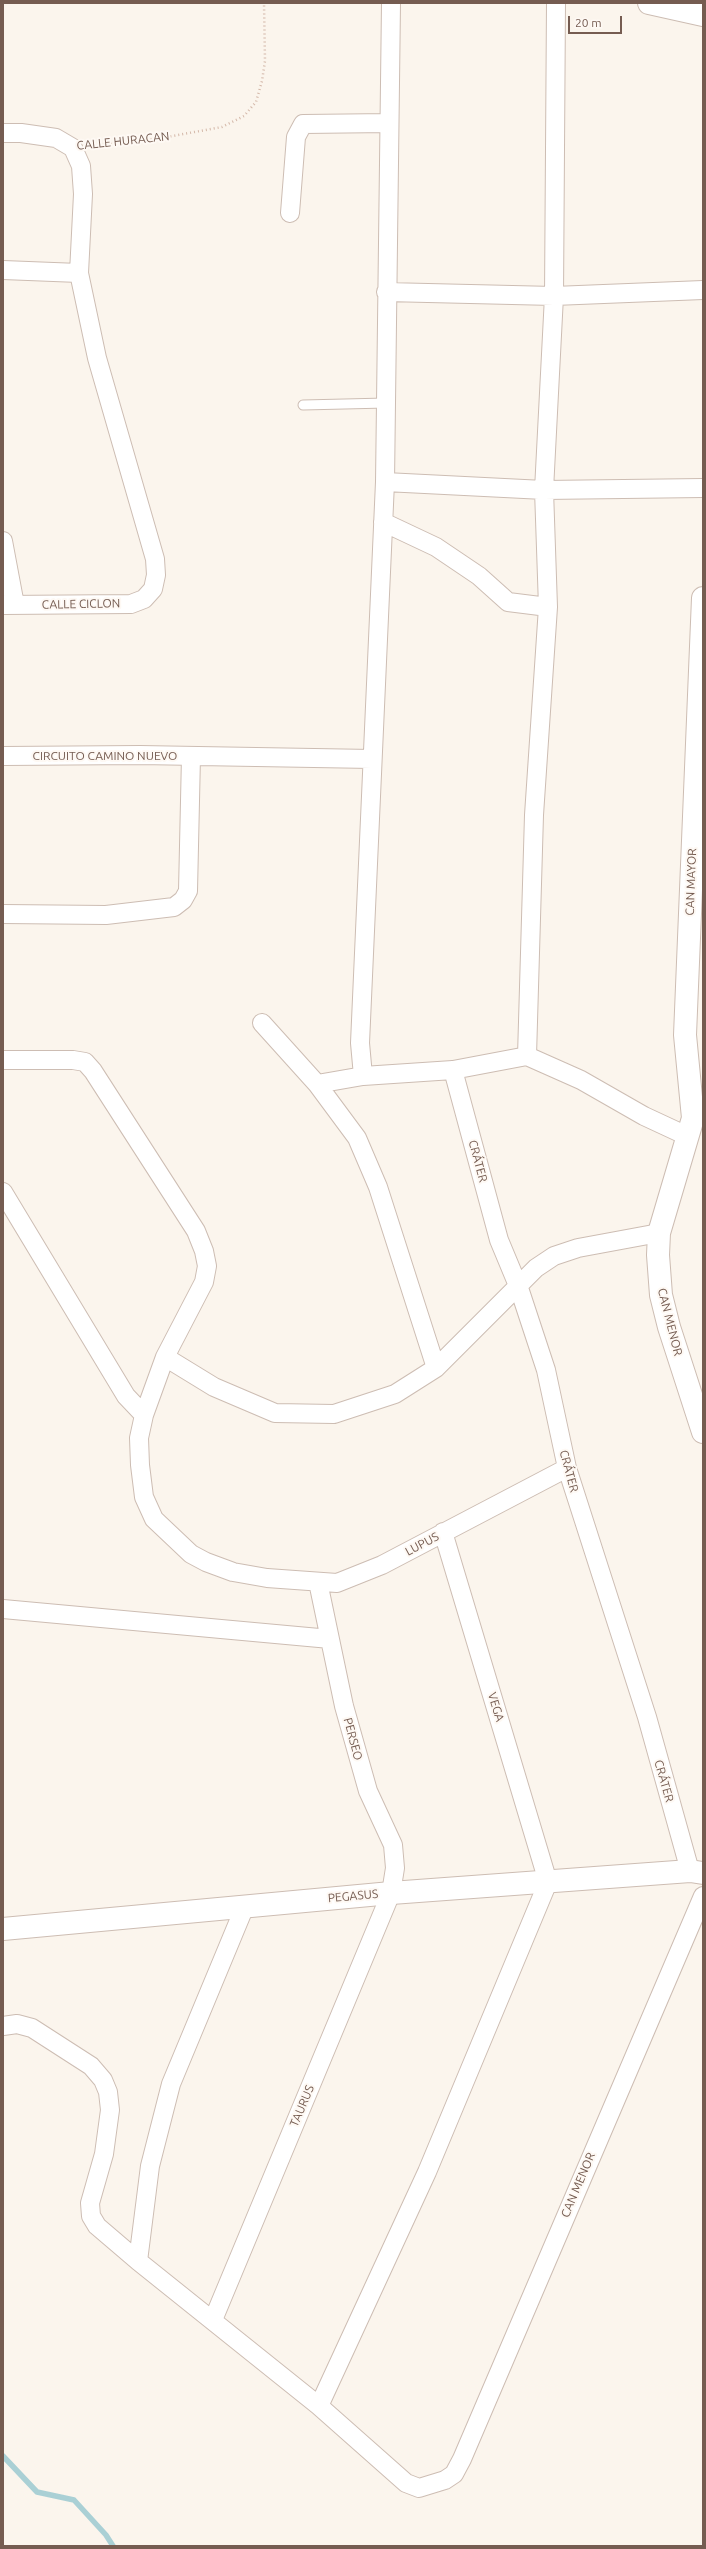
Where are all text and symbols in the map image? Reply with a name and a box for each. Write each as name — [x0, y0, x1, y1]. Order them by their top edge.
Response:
scale bar — [570, 8, 624, 34]
text: 20 m — [575, 16, 602, 29]
street label: CALLE HURACAN — [76, 129, 170, 153]
street label: CALLE CICLON — [42, 596, 120, 612]
street label: CIRCUITO CAMINO NUEVO — [33, 749, 177, 763]
street label: CAN MAYOR — [683, 848, 699, 916]
street label: CRÁTER — [465, 1138, 491, 1184]
street label: CAN MENOR — [655, 1287, 685, 1357]
street label: CRÁTER — [556, 1448, 582, 1494]
street label: LUPUS — [403, 1529, 441, 1559]
street label: VEGA — [485, 1691, 507, 1723]
street label: PERSEO — [340, 1716, 366, 1762]
street label: CRÁTER — [651, 1758, 677, 1804]
street label: PEGASUS — [327, 1887, 379, 1905]
street label: TAURUS — [287, 2083, 317, 2129]
street label: CAN MENOR — [558, 2150, 598, 2220]

